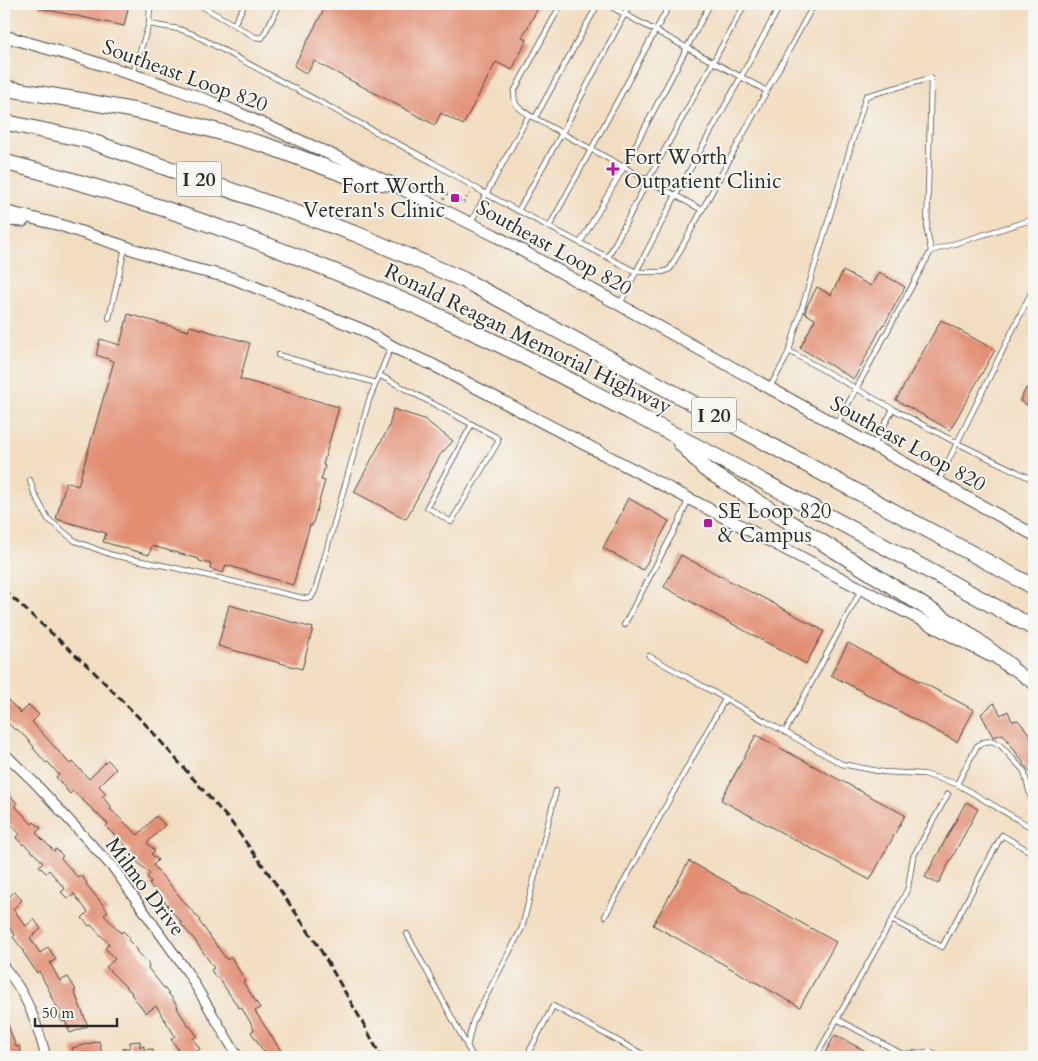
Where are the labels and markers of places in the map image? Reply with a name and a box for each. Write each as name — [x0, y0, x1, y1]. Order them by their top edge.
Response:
place label: Fort Worth Outpatient Clinic — [624, 143, 782, 196]
marker: Fort Worth Outpatient Clinic — [606, 162, 620, 176]
place label: Fort Worth Veteran's Clinic — [303, 172, 445, 225]
marker: Fort Worth Veteran's Clinic — [449, 192, 461, 204]
place label: SE Loop 820 & Campus — [718, 497, 832, 550]
marker: SE Loop 820 & Campus — [702, 517, 714, 529]

